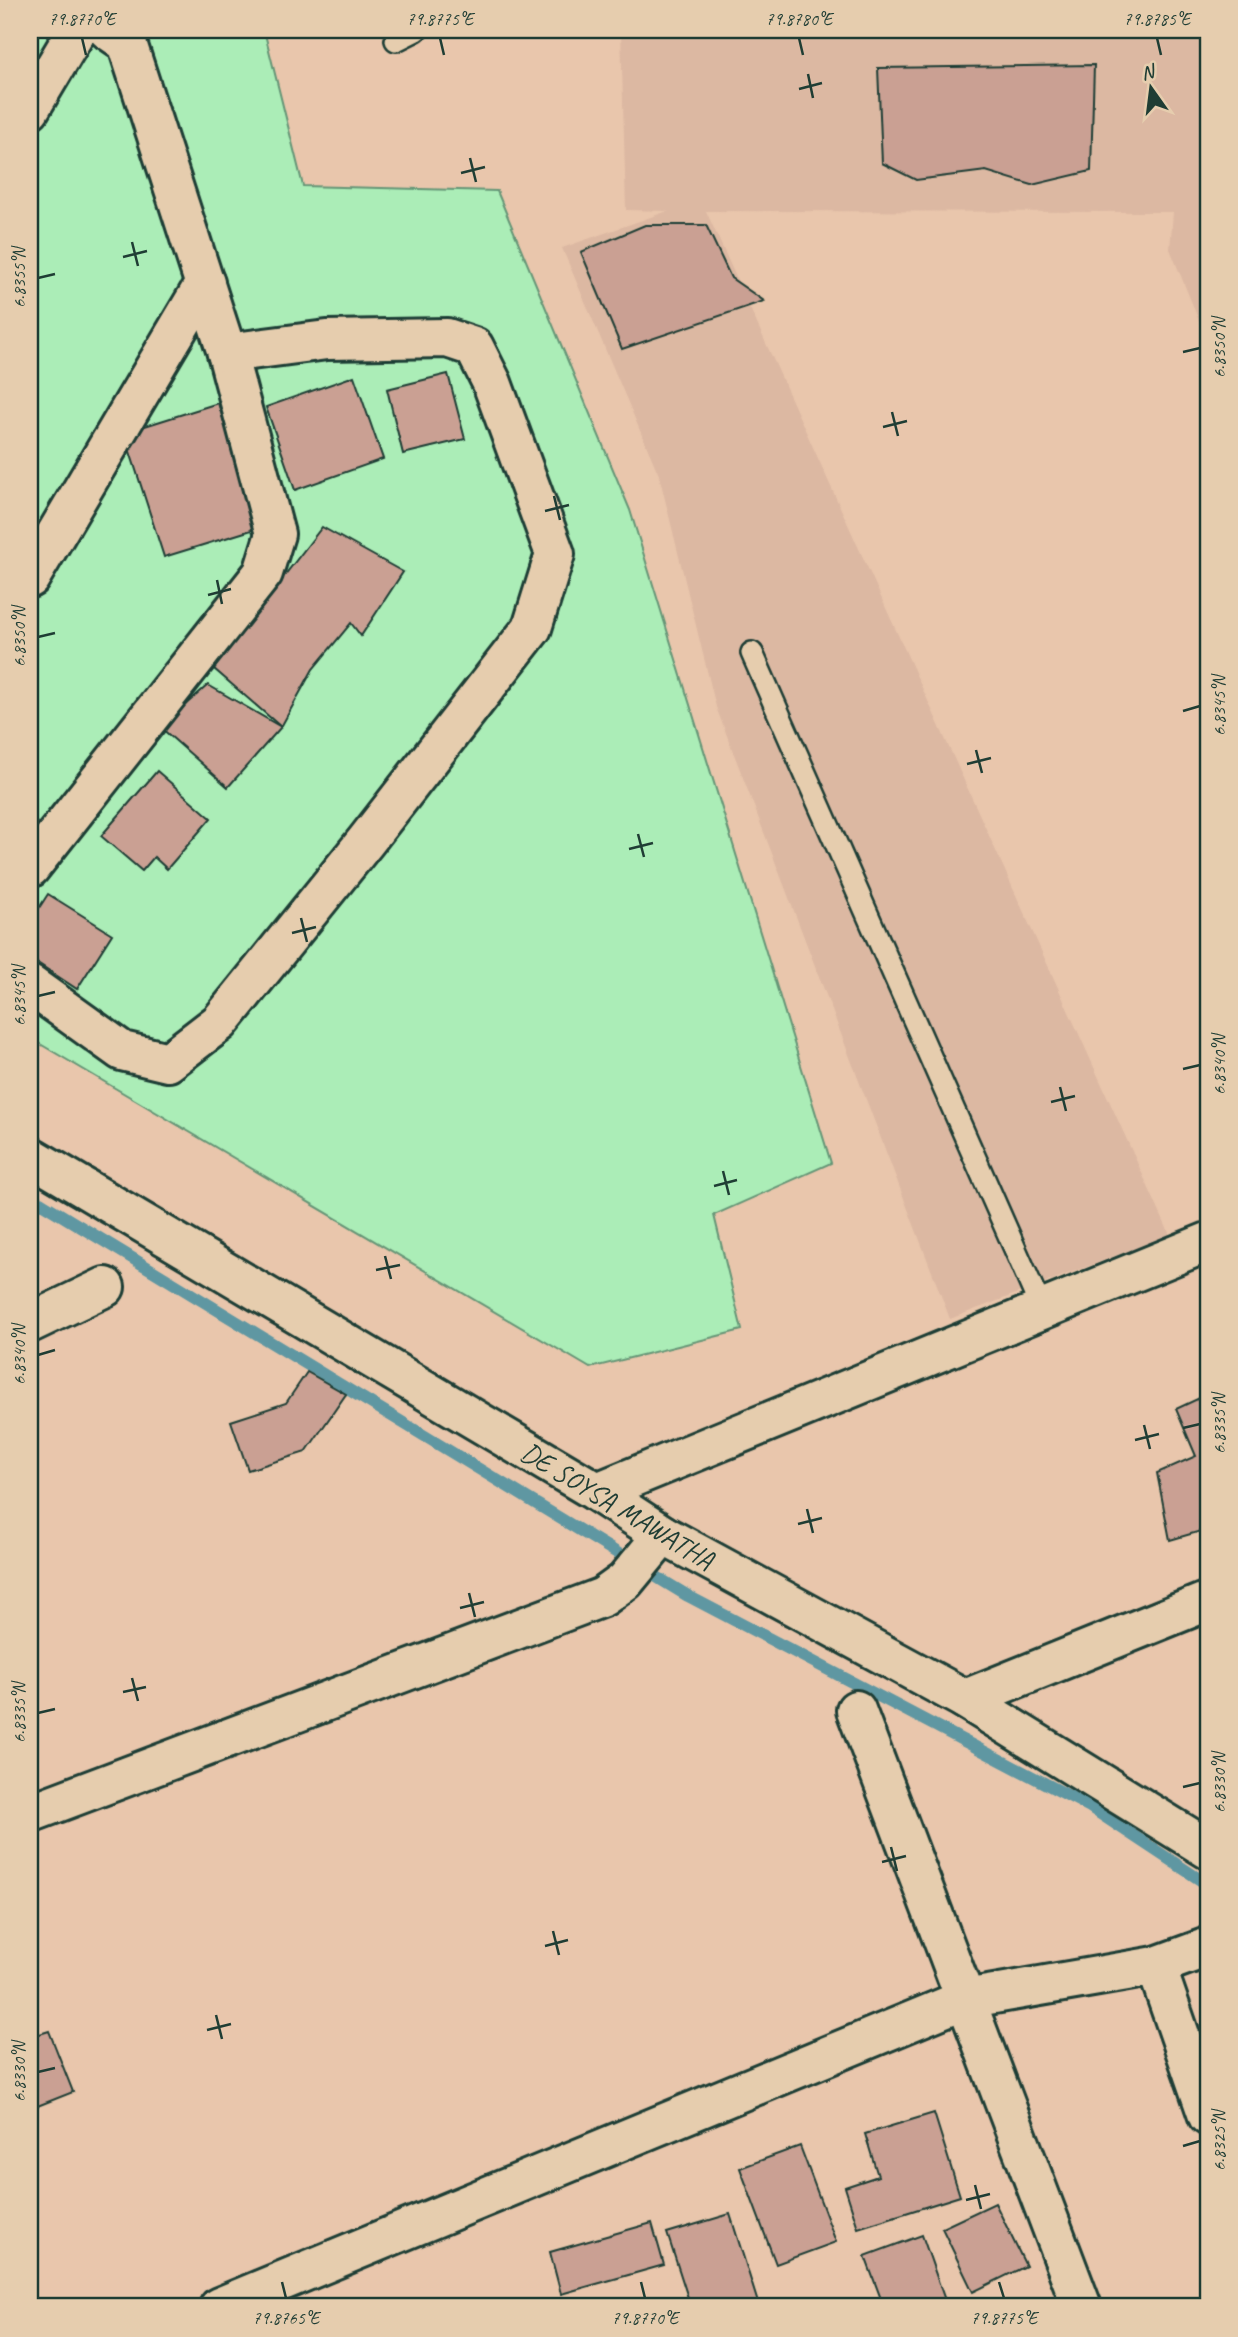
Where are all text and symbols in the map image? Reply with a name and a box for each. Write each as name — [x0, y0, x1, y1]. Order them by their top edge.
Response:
text: 79.8770°E — [49, 8, 118, 30]
text: 79.8775°E — [407, 8, 476, 30]
text: 79.8780°E — [766, 8, 835, 30]
text: 79.8785°E — [1124, 8, 1193, 30]
north arrow — [1116, 52, 1186, 122]
text: N — [1139, 59, 1159, 86]
text: 6.8355°N — [8, 245, 30, 308]
text: 6.8350°N — [1208, 315, 1230, 378]
text: 6.8350°N — [8, 604, 30, 667]
text: 6.8345°N — [1208, 673, 1230, 736]
text: 6.8345°N — [8, 963, 30, 1026]
text: 6.8340°N — [1208, 1032, 1230, 1095]
text: 6.8340°N — [8, 1322, 30, 1385]
text: 6.8335°N — [1208, 1391, 1230, 1454]
street label: DE SOYSA MAWATHA — [515, 1434, 721, 1577]
text: 6.8335°N — [8, 1680, 30, 1743]
text: 6.8330°N — [1208, 1750, 1230, 1813]
text: 6.8330°N — [8, 2039, 30, 2102]
text: 6.8325°N — [1208, 2108, 1230, 2171]
text: 79.8765°E — [253, 2307, 322, 2329]
text: 79.8770°E — [612, 2307, 681, 2329]
text: 79.8775°E — [971, 2307, 1040, 2329]

